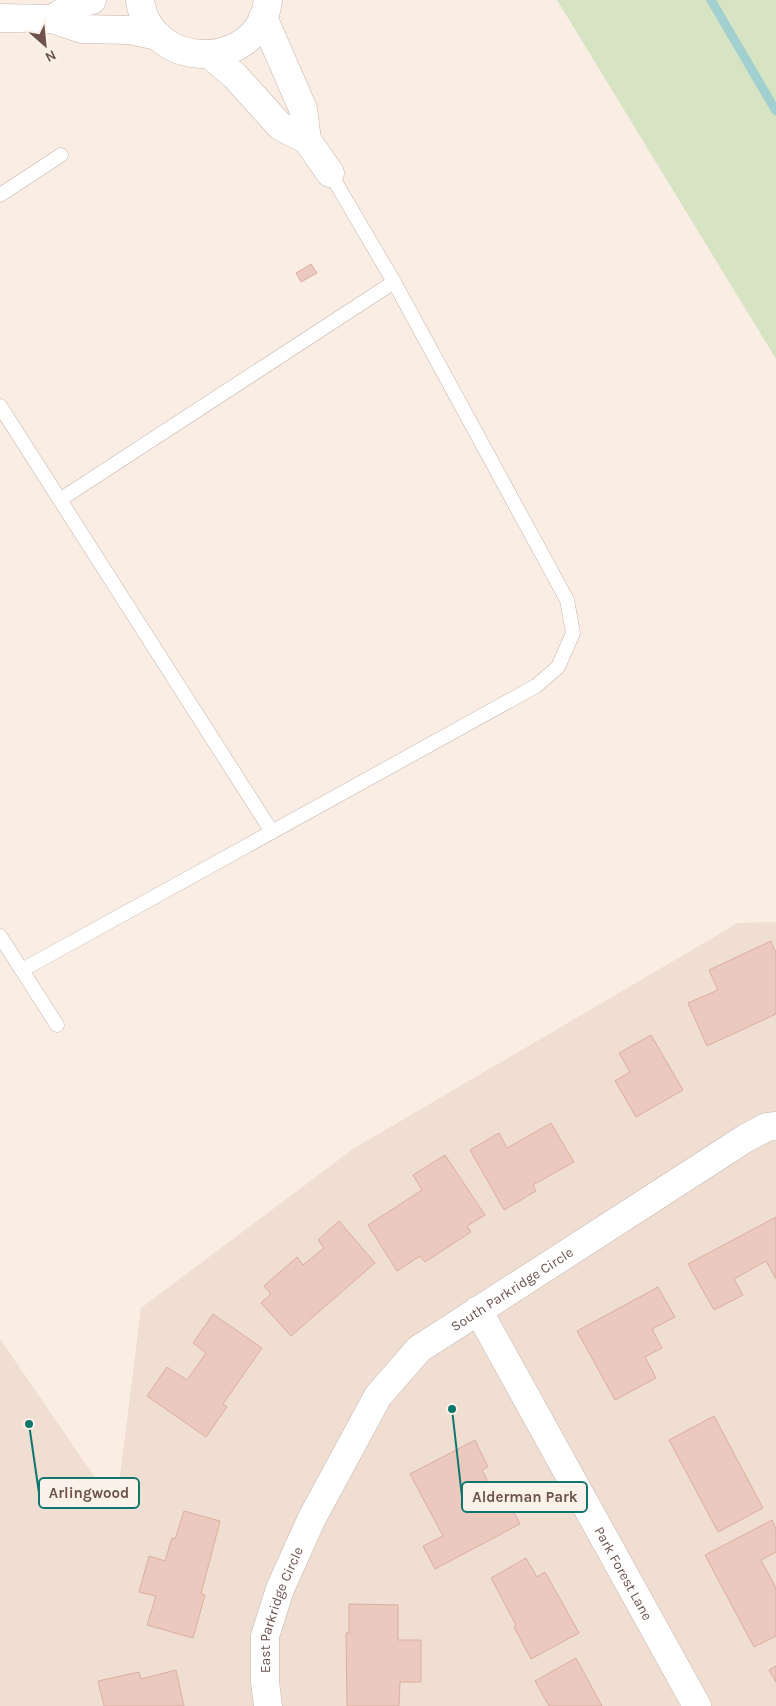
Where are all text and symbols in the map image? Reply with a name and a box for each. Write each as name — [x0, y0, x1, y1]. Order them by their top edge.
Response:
north arrow — [20, 20, 70, 70]
text: N — [42, 46, 59, 66]
street label: South Parkridge Circle — [448, 1244, 577, 1335]
callout: Arlingwood — [39, 1478, 139, 1508]
callout: Alderman Park — [462, 1482, 587, 1512]
text: Arlingwood — [49, 1484, 129, 1502]
text: Alderman Park — [472, 1488, 578, 1506]
street label: Park Forest Lane — [591, 1524, 656, 1623]
street label: East Parkridge Circle — [257, 1544, 307, 1673]

